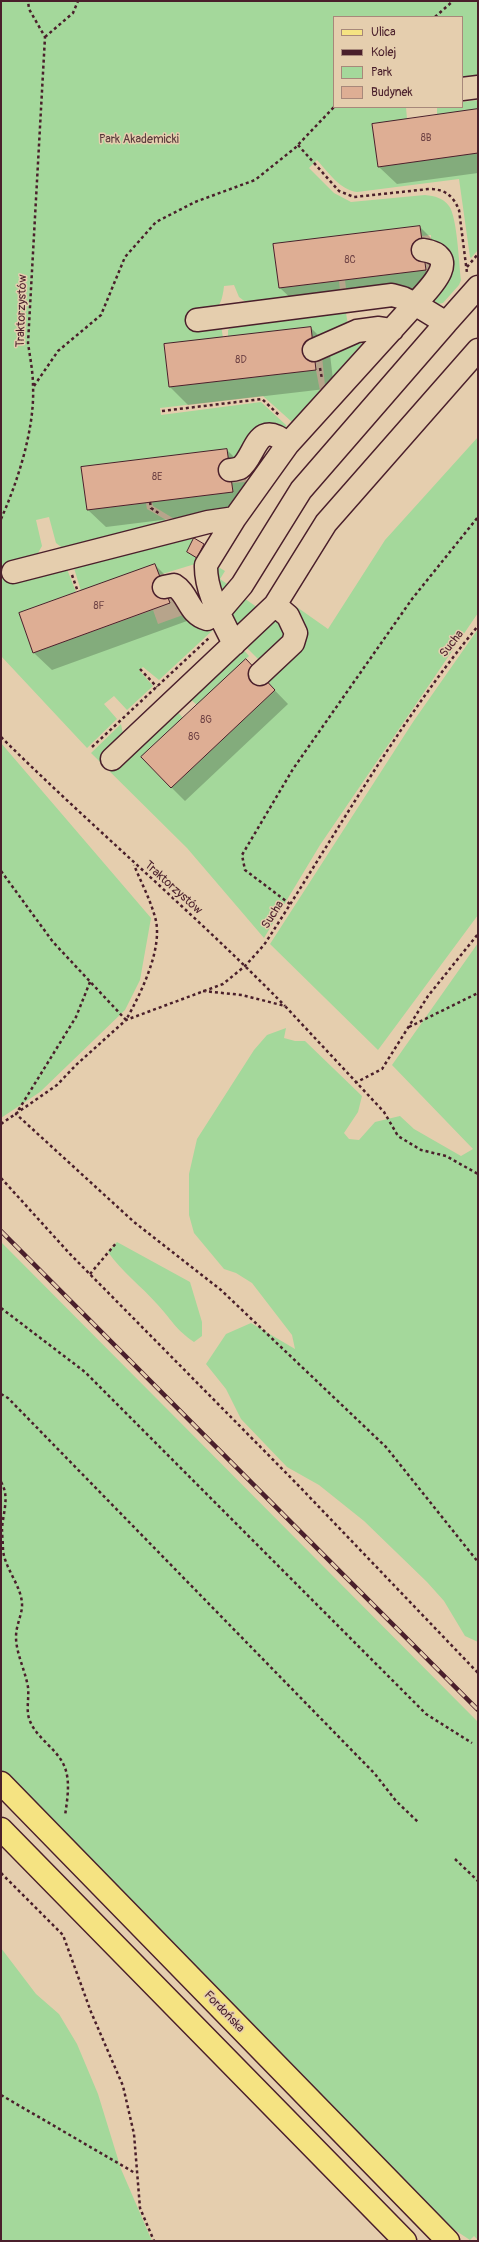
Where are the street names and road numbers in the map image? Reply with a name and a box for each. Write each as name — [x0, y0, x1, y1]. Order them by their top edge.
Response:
street label: Traktorzystów — [14, 274, 30, 348]
street label: Sucha — [437, 628, 467, 660]
street label: Traktorzystów — [141, 858, 205, 918]
street label: Sucha — [259, 898, 287, 932]
street label: Fordońska — [201, 1988, 247, 2036]

